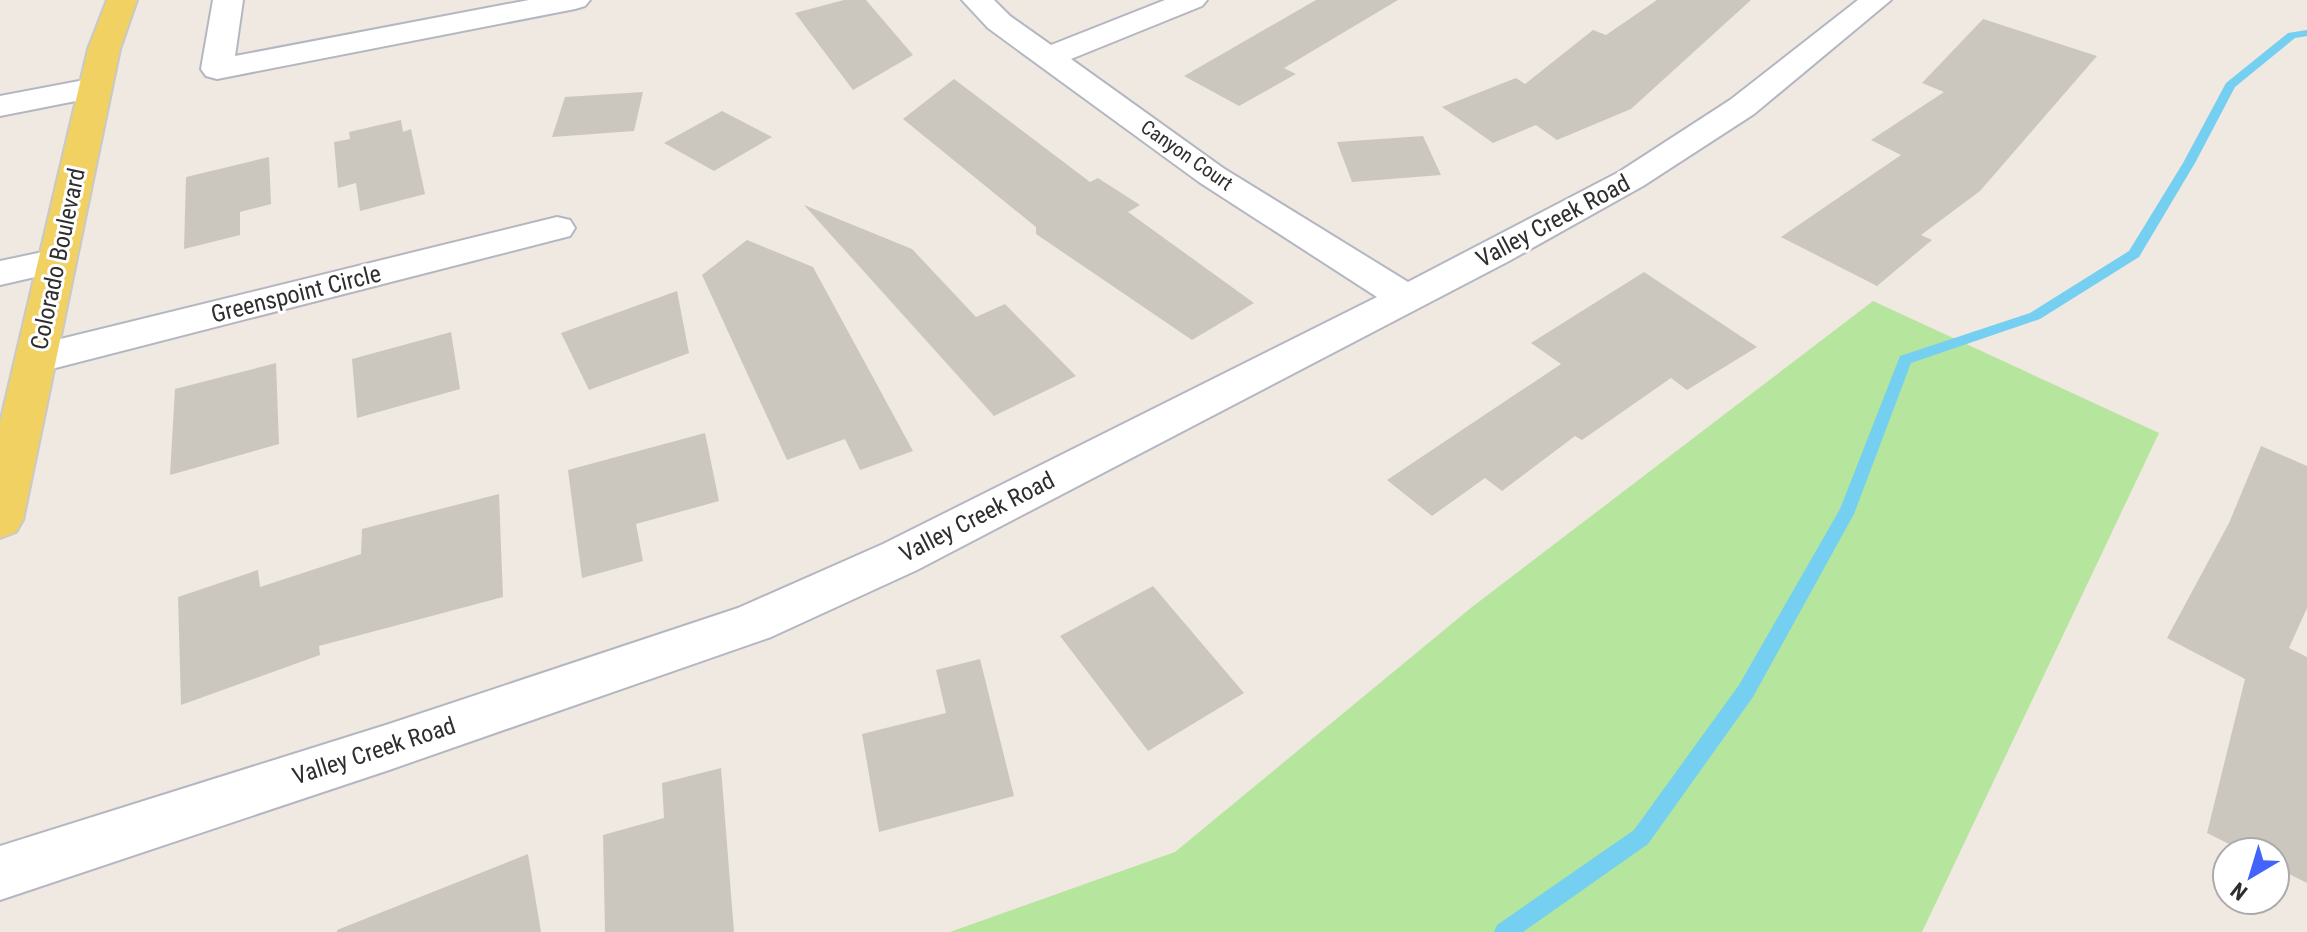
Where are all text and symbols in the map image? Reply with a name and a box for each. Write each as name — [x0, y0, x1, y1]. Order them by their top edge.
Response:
street label: Canyon Court — [1136, 115, 1238, 195]
street label: Colorado Boulevard — [25, 166, 91, 352]
street label: Valley Creek Road — [1471, 169, 1635, 273]
street label: Greenspoint Circle — [208, 259, 384, 329]
street label: Valley Creek Road — [895, 466, 1059, 568]
street label: Valley Creek Road — [289, 711, 459, 791]
north arrow — [2211, 836, 2291, 916]
text: N — [2226, 877, 2252, 905]

